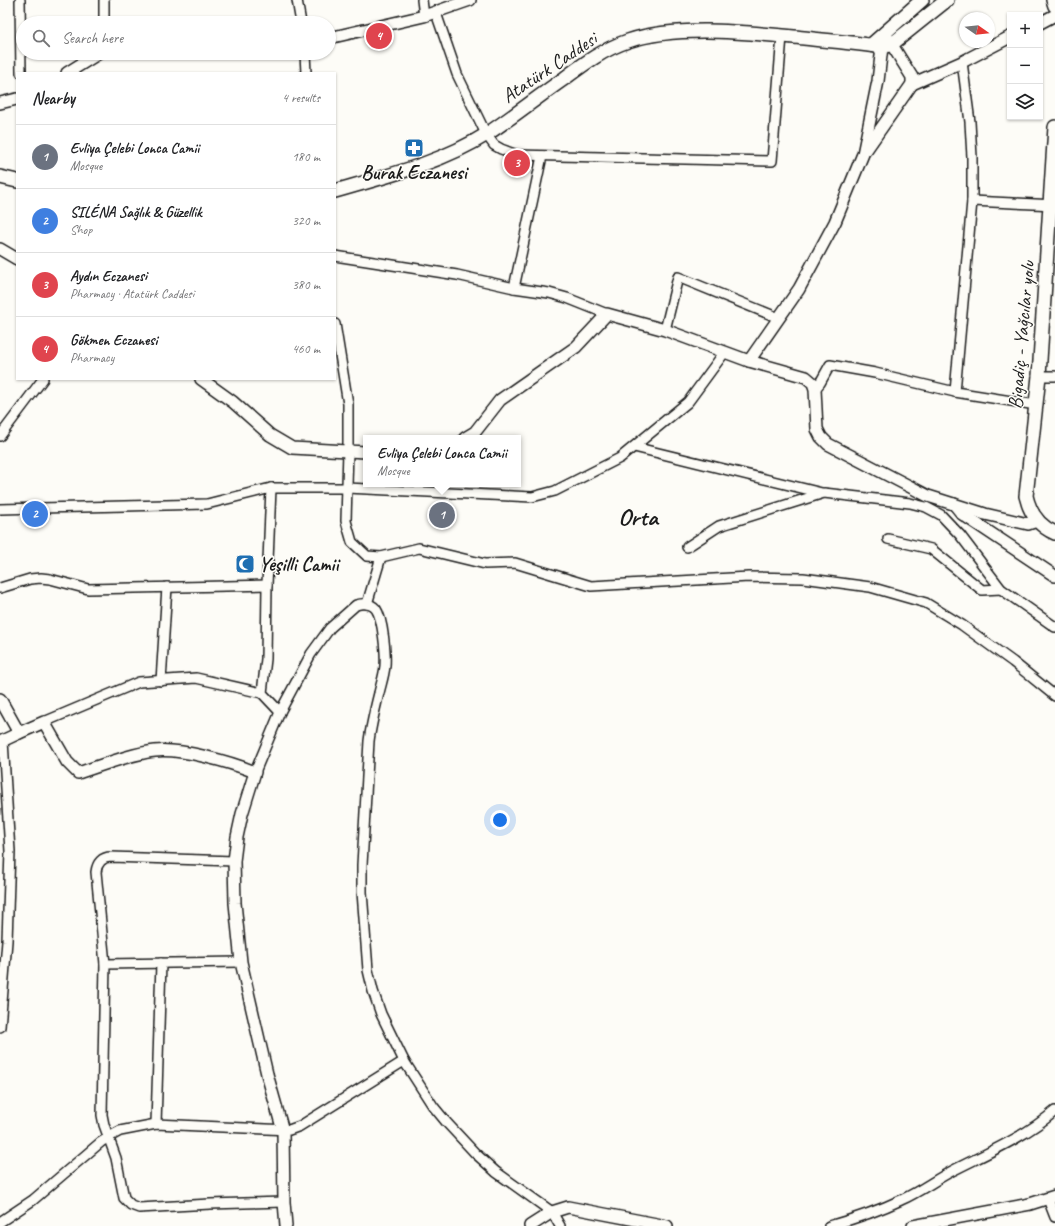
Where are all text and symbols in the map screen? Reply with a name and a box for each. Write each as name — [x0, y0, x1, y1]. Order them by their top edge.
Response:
north arrow — [959, 12, 995, 48]
map controls — [1007, 12, 1043, 120]
button: + — [1007, 12, 1043, 48]
search box — [16, 16, 336, 60]
pin: 4 — [366, 21, 392, 51]
street label: Atatürk Caddesi — [497, 25, 604, 108]
icon: search — [30, 27, 52, 49]
text: Search here — [62, 29, 123, 48]
button: − — [1007, 48, 1043, 84]
button: layers — [1007, 84, 1043, 120]
text: Nearby — [32, 88, 75, 109]
text: 4 results — [282, 90, 320, 106]
pharmacy icon: Burak Eczanesi — [403, 137, 425, 159]
text: Evliya Çelebi Lonca Camii — [70, 139, 199, 158]
pin: 3 — [504, 148, 530, 178]
text: 1 — [42, 149, 48, 165]
text: 180 m — [292, 149, 320, 165]
text: Mosque — [70, 158, 102, 174]
place label: Burak Eczanesi — [361, 160, 470, 185]
text: SILÉNA Sağlık & Güzellik — [70, 203, 202, 222]
text: 2 — [42, 213, 48, 229]
text: 320 m — [292, 213, 320, 229]
text: Shop — [70, 222, 92, 238]
street label: Bigadiç - Yağcılar yolu — [1003, 258, 1041, 410]
text: Aydın Eczanesi — [70, 267, 147, 286]
text: 3 — [42, 277, 48, 293]
text: 380 m — [292, 277, 320, 293]
text: Pharmacy · Atatürk Caddesi — [70, 286, 194, 302]
text: Gökmen Eczanesi — [70, 331, 157, 350]
text: 4 — [42, 341, 48, 357]
text: 460 m — [292, 341, 320, 357]
text: Pharmacy — [70, 350, 114, 366]
popup — [363, 435, 521, 487]
text: Evliya Çelebi Lonca Camii — [377, 444, 507, 463]
text: Mosque — [377, 463, 410, 479]
pin: 2 — [22, 499, 48, 529]
pin: 1 — [429, 500, 455, 530]
district label: Orta — [618, 502, 660, 532]
place label: Yeşilli Camii — [259, 552, 341, 577]
mosque icon: Yeşilli Camii — [234, 553, 256, 575]
your location — [490, 810, 510, 830]

